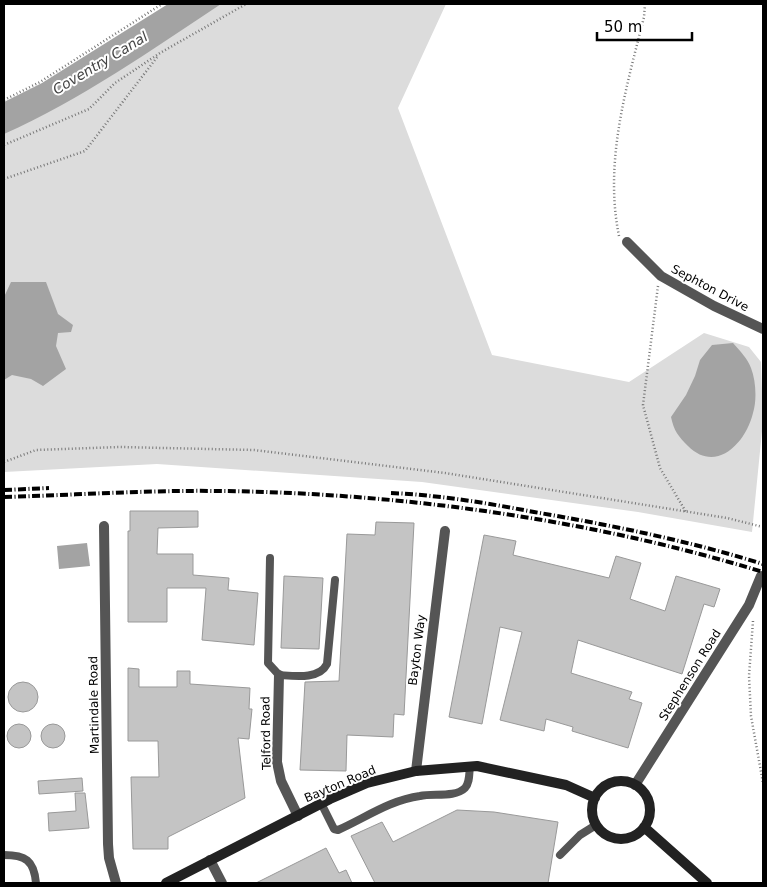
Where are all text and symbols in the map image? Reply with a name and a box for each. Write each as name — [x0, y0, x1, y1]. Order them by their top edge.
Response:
scale bar — [597, 10, 692, 42]
text: 50 m — [604, 18, 642, 36]
water label: Coventry Canal — [50, 28, 150, 98]
street label: Sephton Drive — [669, 262, 751, 314]
street label: Bayton Way — [406, 614, 428, 686]
street label: Stephenson Road — [656, 627, 724, 723]
street label: Martindale Road — [86, 656, 102, 754]
street label: Telford Road — [258, 696, 274, 771]
street label: Bayton Road — [302, 763, 378, 805]

